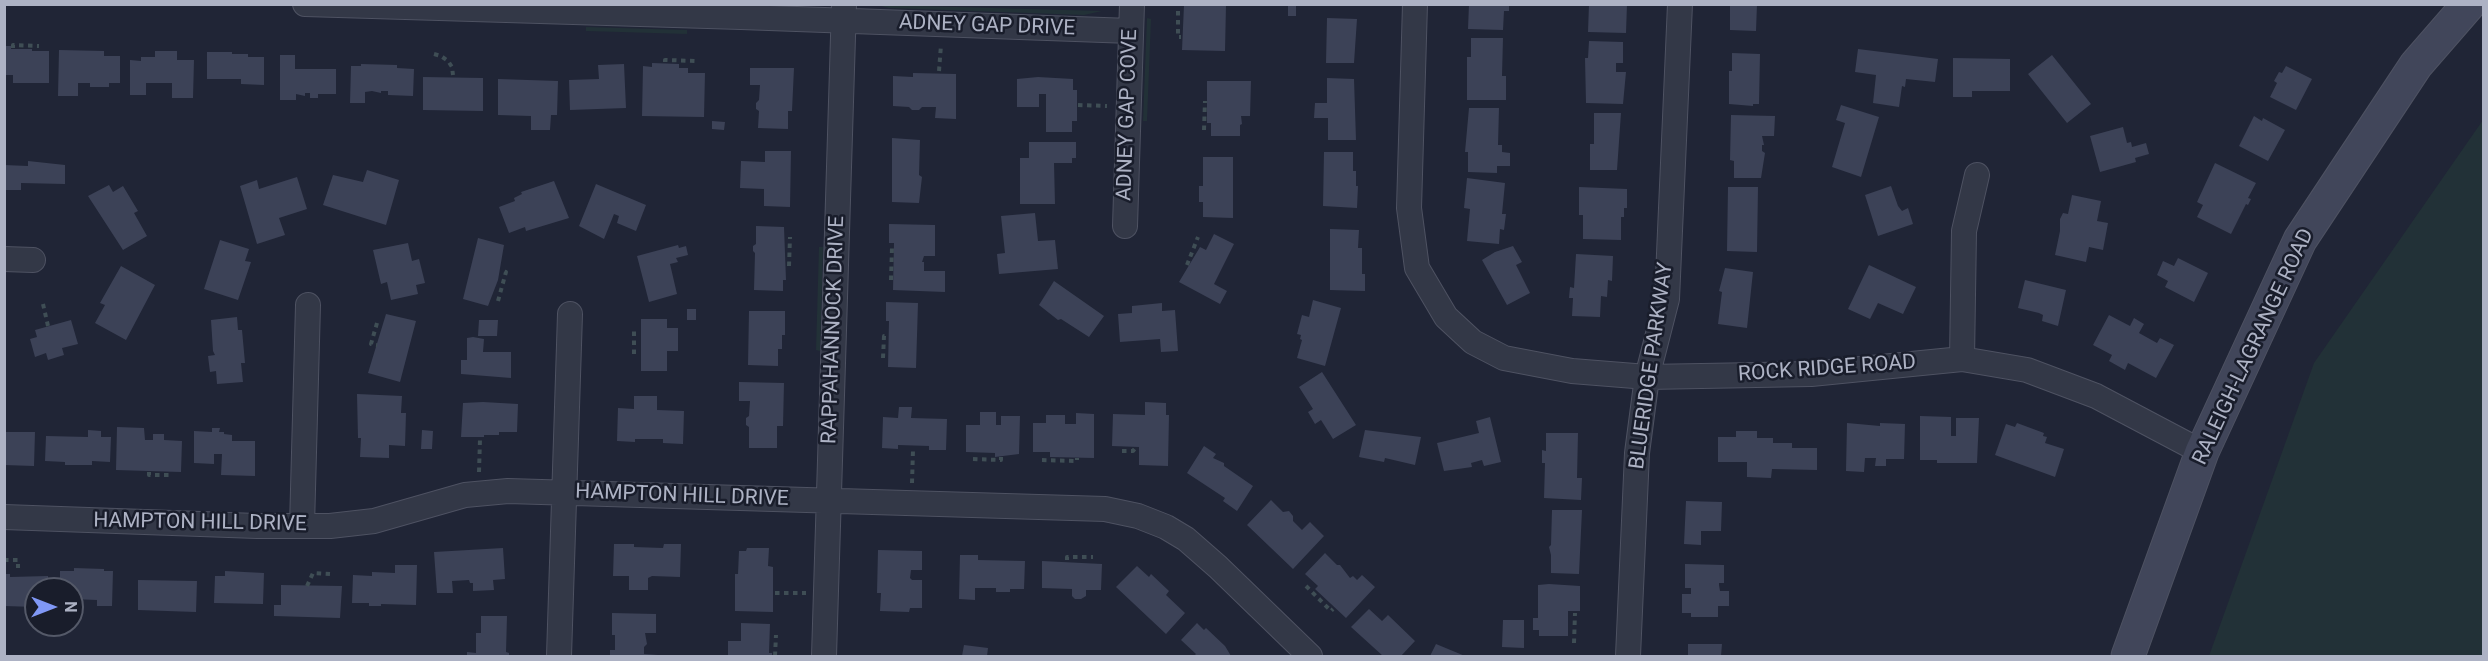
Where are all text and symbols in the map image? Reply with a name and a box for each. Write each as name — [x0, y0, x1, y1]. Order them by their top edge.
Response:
street label: ADNEY GAP DRIVE — [898, 10, 1076, 42]
street label: ADNEY GAP COVE — [1112, 29, 1144, 201]
street label: RAPPAHANNOCK DRIVE — [817, 215, 851, 445]
street label: RALEIGH-LAGRANGE ROAD — [2188, 225, 2320, 469]
street label: BLUERIDGE PARKWAY — [1625, 261, 1679, 471]
street label: ROCK RIDGE ROAD — [1737, 350, 1917, 388]
street label: HAMPTON HILL DRIVE — [575, 480, 789, 512]
street label: HAMPTON HILL DRIVE — [93, 509, 307, 537]
north arrow — [24, 577, 84, 637]
text: N — [61, 601, 80, 613]

